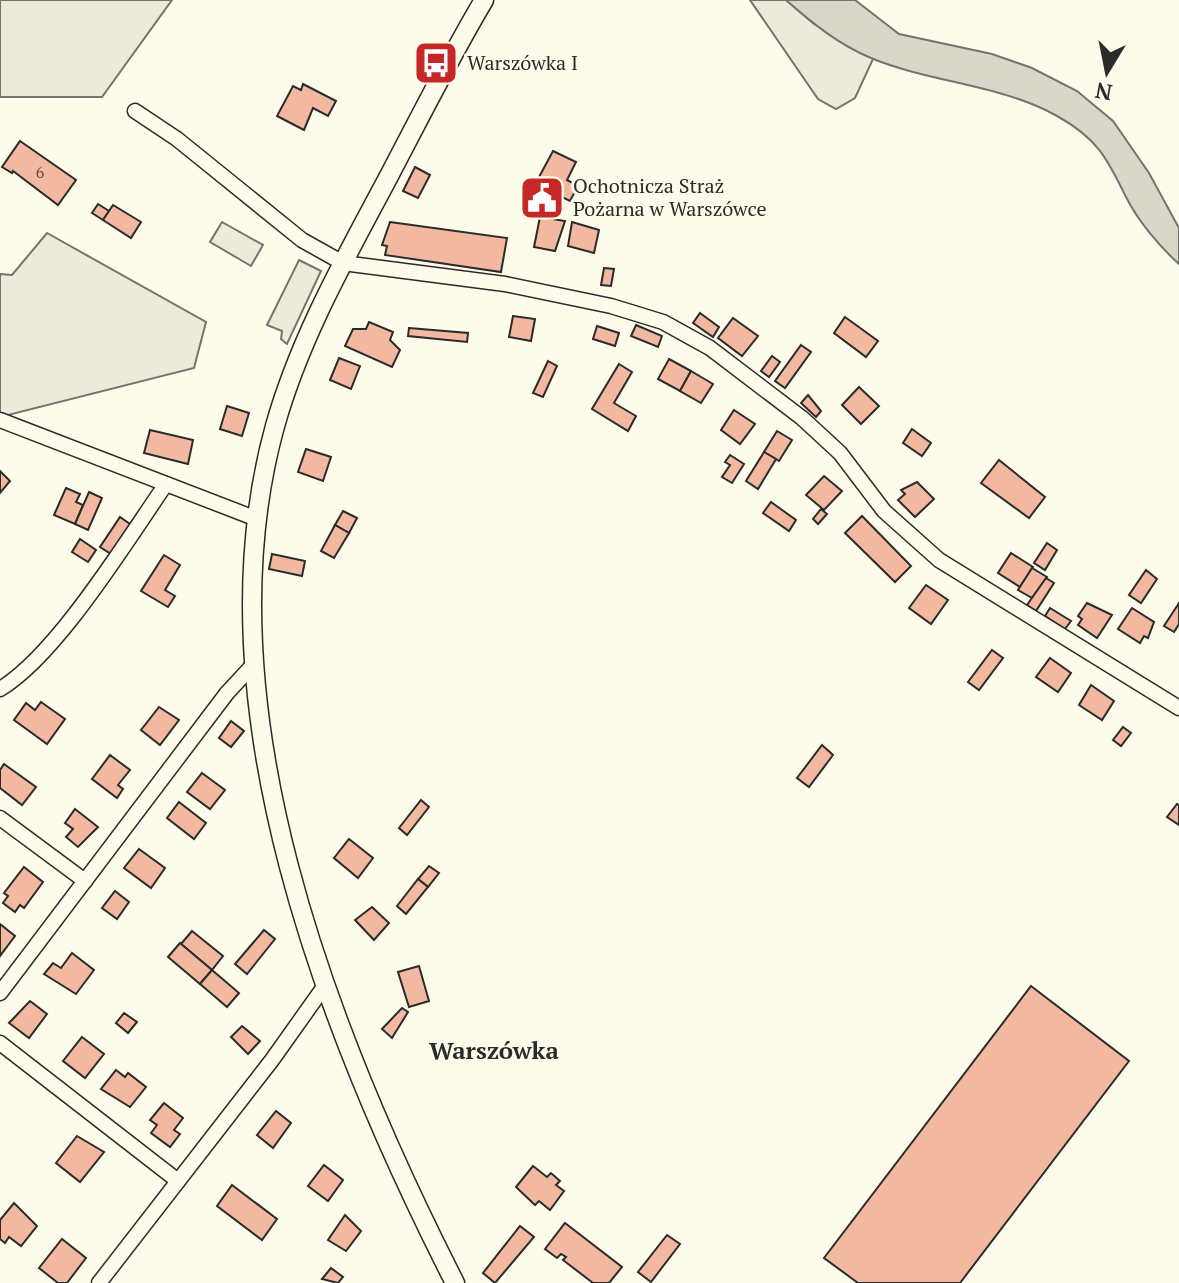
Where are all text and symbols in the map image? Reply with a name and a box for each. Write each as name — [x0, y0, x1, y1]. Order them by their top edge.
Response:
north arrow — [1067, 32, 1147, 112]
bus stop icon: Warszówka I — [412, 39, 460, 87]
place label: Warszówka I — [467, 49, 578, 76]
text: N — [1092, 76, 1114, 108]
house number: 6 — [36, 161, 45, 183]
place label: Ochotnicza Straż Pożarna w Warszówce — [573, 172, 766, 222]
public building icon: Ochotnicza Straż Pożarna w Warszówce — [518, 174, 566, 222]
district label: Warszówka — [429, 1034, 560, 1066]

